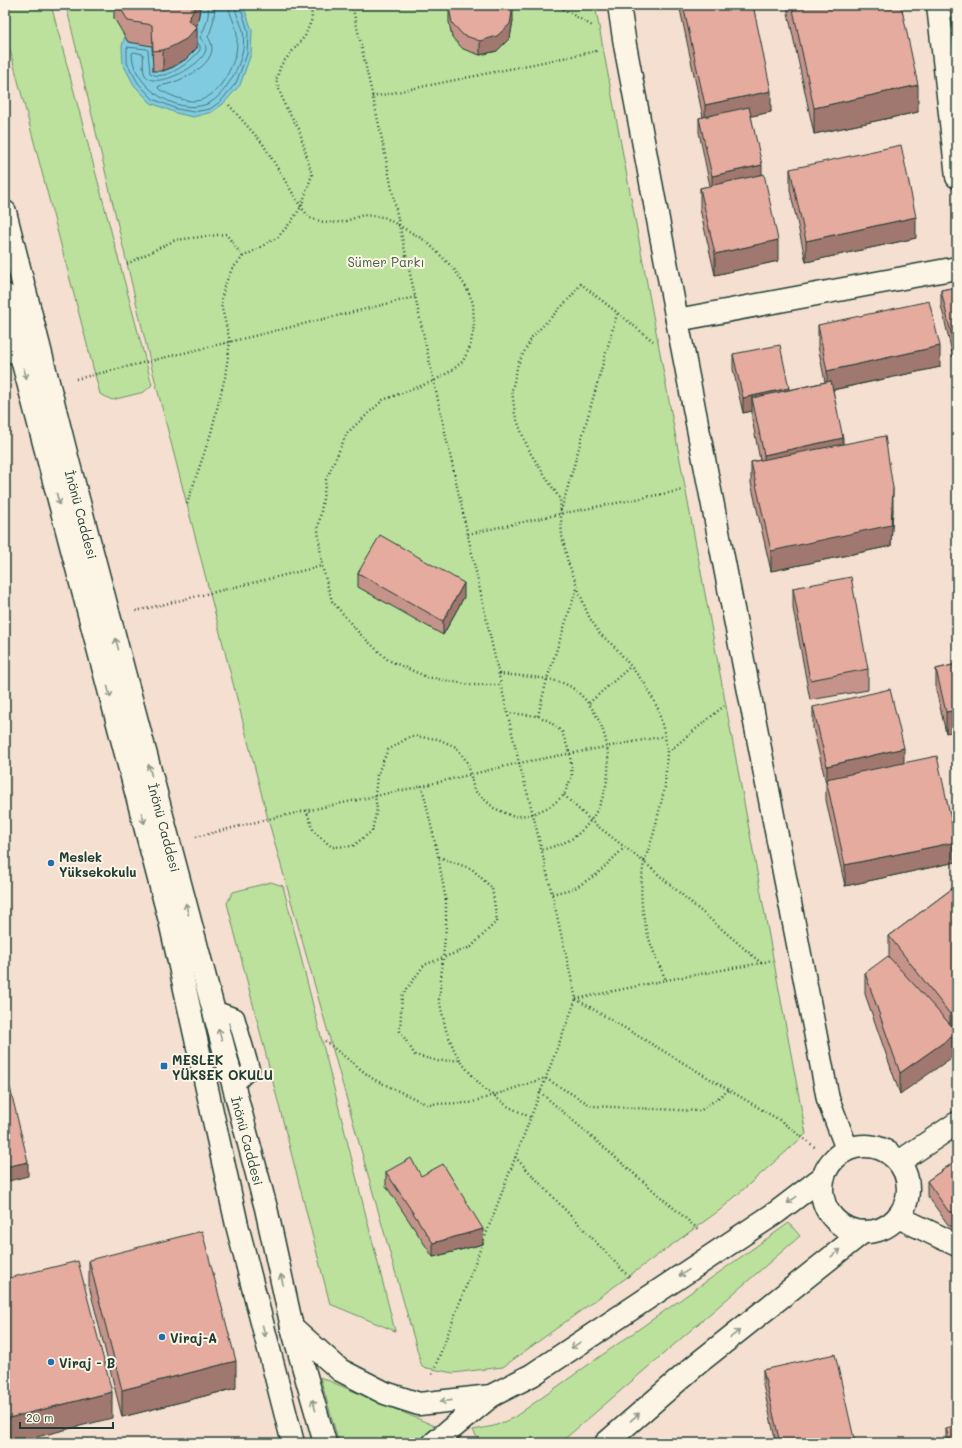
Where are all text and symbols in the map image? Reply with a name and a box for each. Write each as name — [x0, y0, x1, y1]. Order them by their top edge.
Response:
park label: Sümer Parkı — [347, 253, 425, 270]
one-way arrow — [22, 366, 29, 379]
street label: İnönü Caddesi — [62, 468, 102, 561]
one-way arrow — [55, 492, 62, 505]
one-way arrow — [112, 638, 120, 651]
one-way arrow — [106, 685, 113, 698]
one-way arrow — [146, 763, 153, 776]
street label: İnönü Caddesi — [145, 781, 185, 874]
one-way arrow — [139, 811, 147, 824]
place label: Meslek Yüksekokulu — [59, 848, 137, 880]
marker: Meslek Yüksekokulu — [46, 858, 56, 868]
one-way arrow — [182, 903, 190, 916]
one-way arrow — [216, 1028, 223, 1041]
place label: MESLEK YÜKSEK OKULU — [172, 1051, 273, 1083]
marker: MESLEK YÜKSEK OKULU — [159, 1061, 169, 1071]
street label: İnönü Caddesi — [228, 1094, 268, 1187]
one-way arrow — [786, 1196, 797, 1205]
one-way arrow — [831, 1249, 842, 1257]
one-way arrow — [679, 1269, 690, 1277]
one-way arrow — [277, 1273, 285, 1286]
one-way arrow — [261, 1324, 268, 1337]
place label: Viraj-A — [170, 1329, 217, 1346]
one-way arrow — [729, 1329, 740, 1338]
marker: Viraj-A — [157, 1332, 167, 1342]
one-way arrow — [571, 1341, 582, 1349]
place label: Viraj - B — [59, 1354, 115, 1371]
marker: Viraj - B — [46, 1357, 56, 1367]
one-way arrow — [440, 1397, 453, 1405]
one-way arrow — [310, 1399, 317, 1412]
scale bar — [20, 1404, 113, 1430]
text: 20 m — [26, 1409, 54, 1425]
one-way arrow — [630, 1413, 640, 1422]

